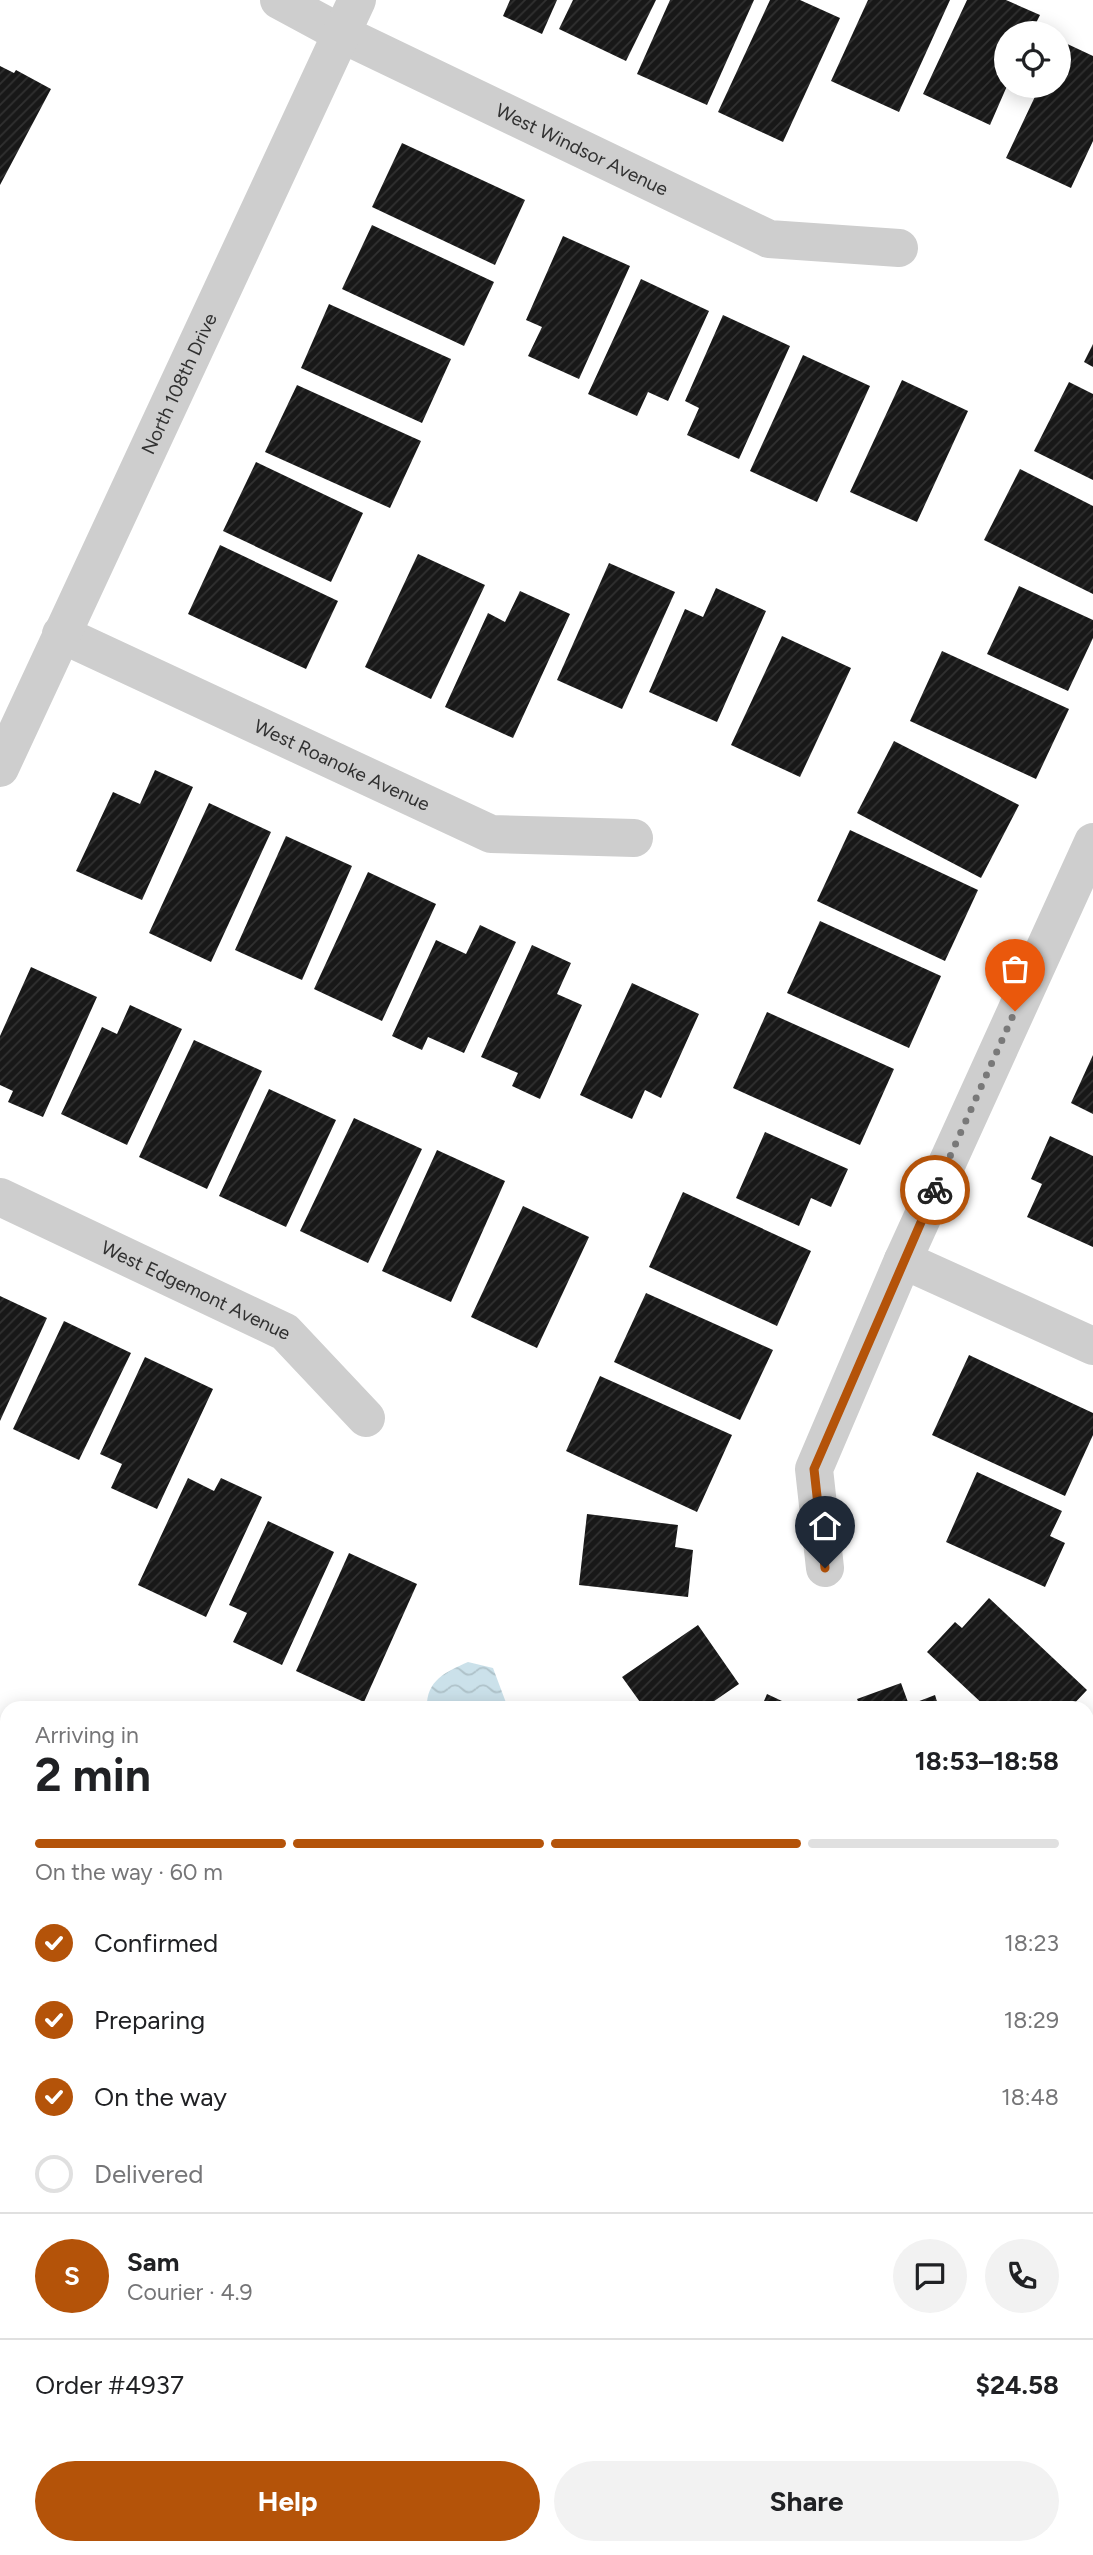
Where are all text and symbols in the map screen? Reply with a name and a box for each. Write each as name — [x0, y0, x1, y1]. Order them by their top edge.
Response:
map controls — [994, 21, 1071, 98]
button: locate — [994, 21, 1071, 98]
street label: West Windsor Avenue — [492, 99, 672, 201]
street label: North 108th Drive — [137, 310, 222, 458]
street label: West Roanoke Avenue — [250, 714, 433, 816]
pin — [985, 939, 1045, 1011]
icon: bag — [996, 950, 1034, 988]
courier — [900, 1155, 970, 1225]
icon: bike — [916, 1171, 954, 1209]
street label: West Edgemont Avenue — [98, 1236, 294, 1345]
pin — [795, 1496, 855, 1568]
icon: home — [806, 1507, 844, 1545]
text: Arriving in — [35, 1721, 139, 1749]
text: 18:53–18:58 — [915, 1745, 1059, 1777]
text: 2 min — [35, 1747, 151, 1803]
text: On the way · 60 m — [35, 1858, 223, 1886]
icon: check — [35, 1924, 73, 1962]
text: Confirmed — [94, 1927, 218, 1959]
text: 18:23 — [1004, 1929, 1059, 1957]
icon: check — [35, 2001, 73, 2039]
text: Preparing — [94, 2004, 205, 2036]
text: 18:29 — [1004, 2006, 1059, 2034]
icon: check — [35, 2078, 73, 2116]
text: On the way — [94, 2081, 227, 2113]
text: 18:48 — [1001, 2083, 1059, 2111]
text: Delivered — [94, 2158, 203, 2190]
button: chat — [893, 2239, 967, 2313]
button: phone — [985, 2239, 1059, 2313]
text: Sam — [127, 2246, 179, 2278]
text: S — [64, 2260, 80, 2292]
text: Courier · 4.9 — [127, 2278, 253, 2306]
text: Order #4937 — [35, 2369, 184, 2401]
text: $24.58 — [976, 2369, 1059, 2401]
button: Help — [35, 2461, 540, 2541]
button: Share — [554, 2461, 1059, 2541]

